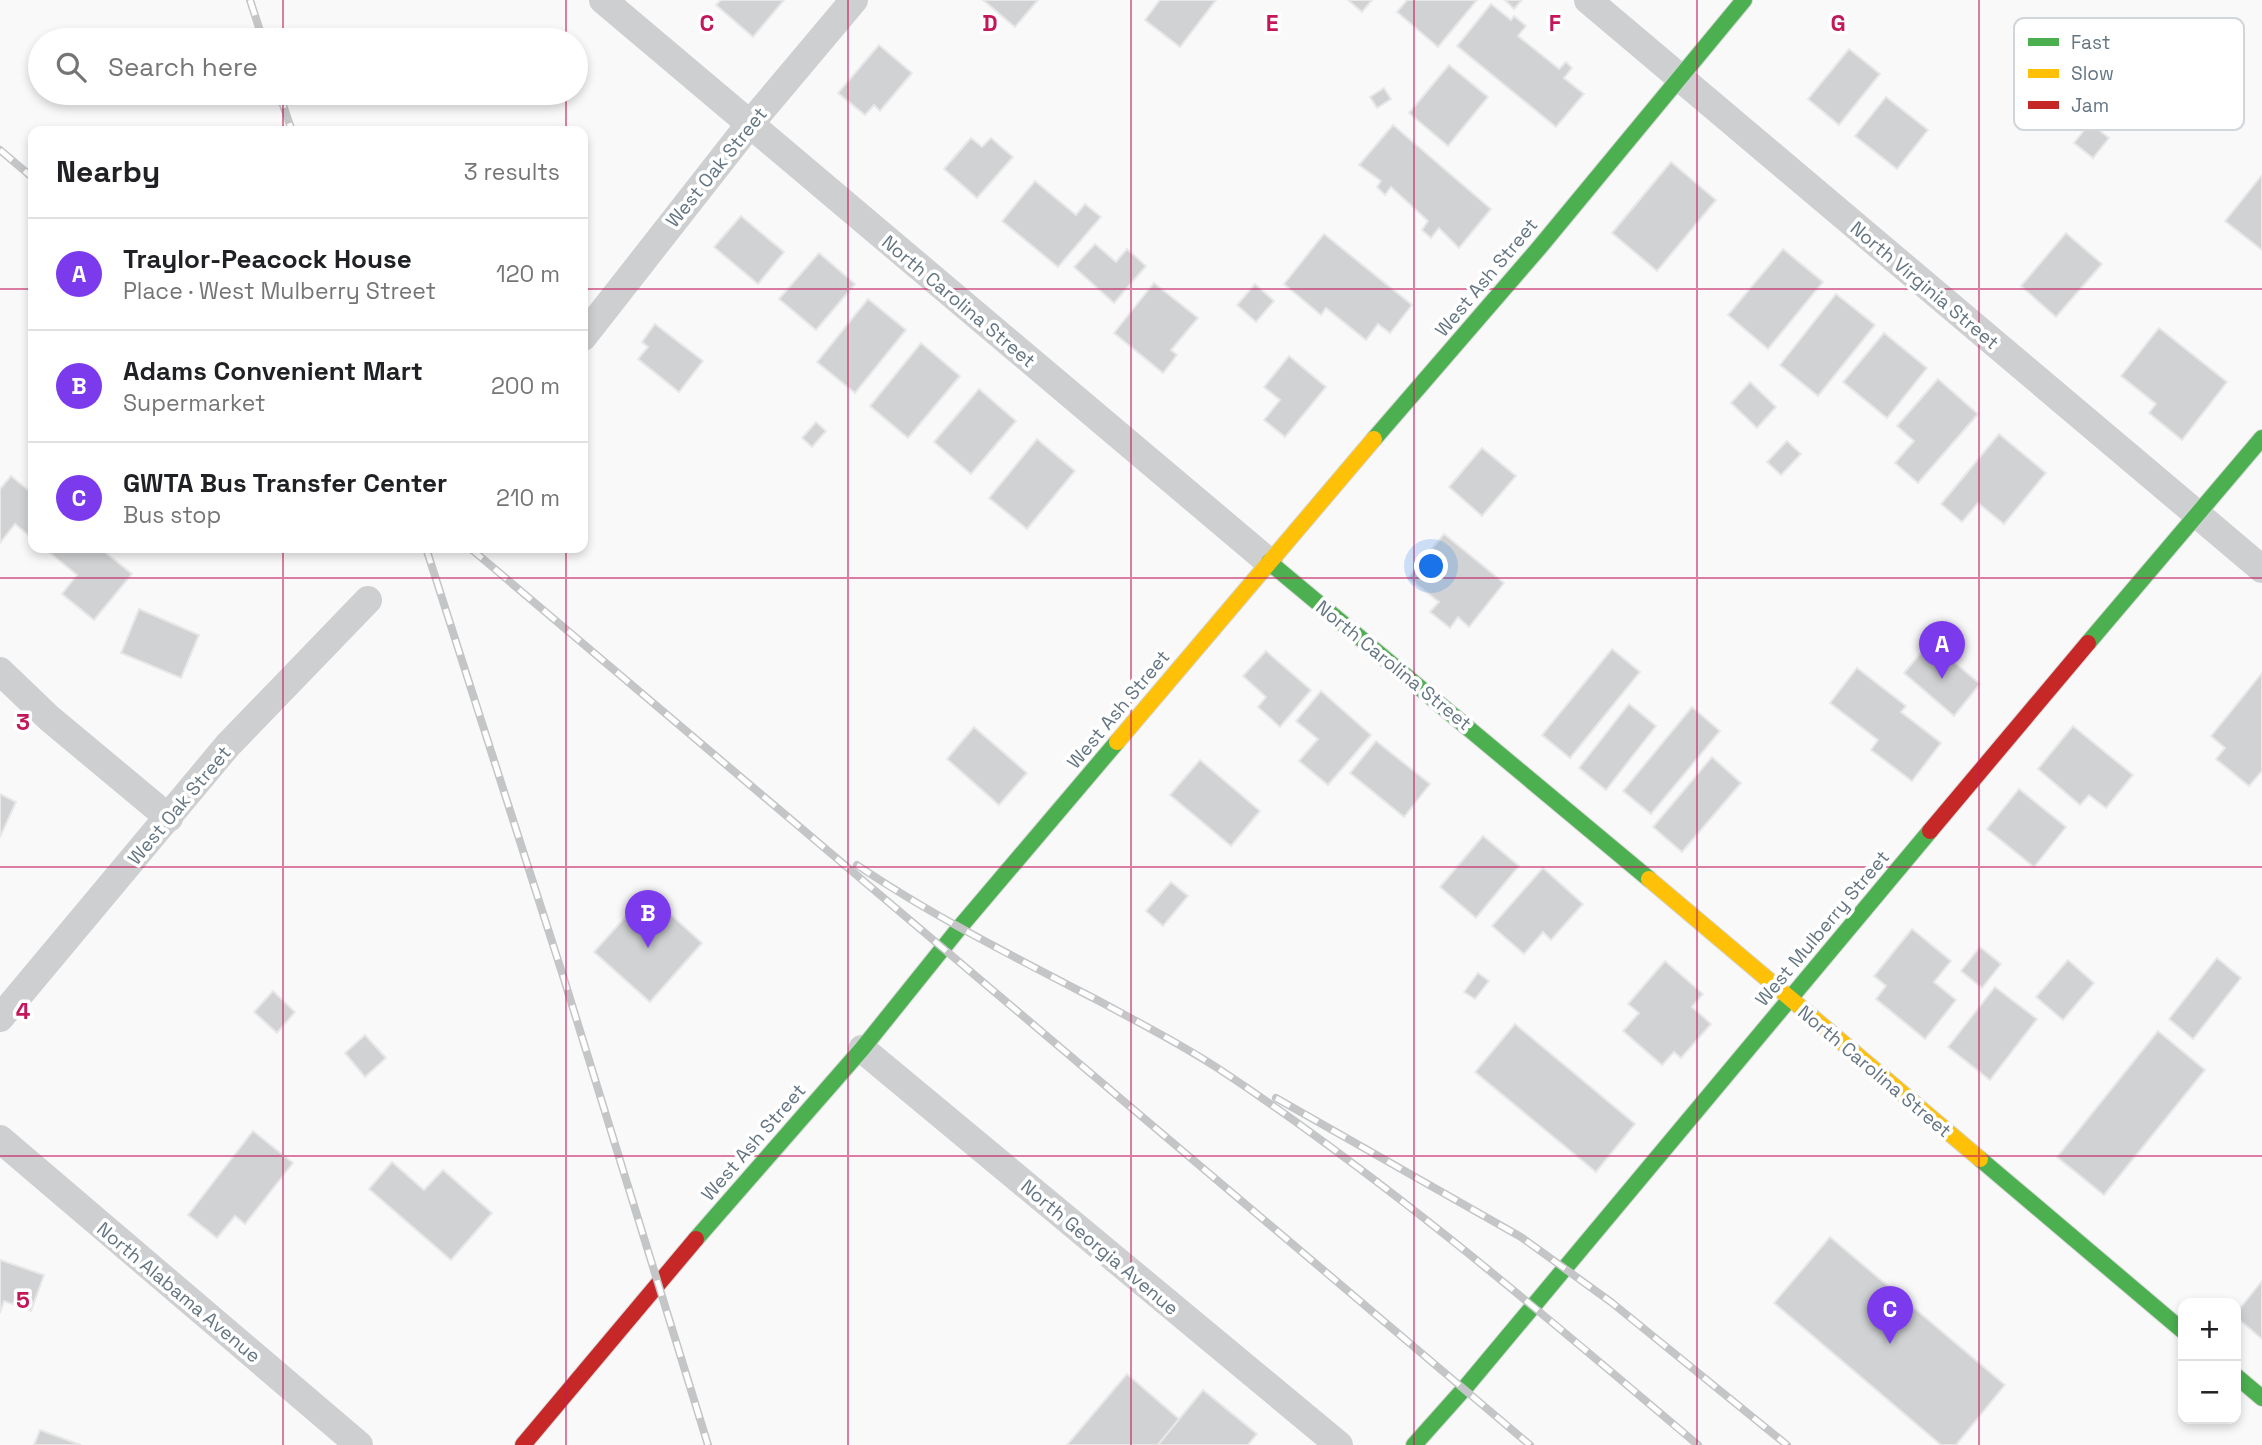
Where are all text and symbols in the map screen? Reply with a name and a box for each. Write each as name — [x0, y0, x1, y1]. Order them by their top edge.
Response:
text: C — [700, 8, 714, 38]
text: D — [982, 8, 998, 38]
text: E — [1266, 8, 1278, 38]
text: F — [1549, 8, 1561, 38]
text: G — [1830, 8, 1846, 38]
legend — [2014, 18, 2244, 130]
search box — [28, 28, 588, 105]
text: Fast — [2071, 30, 2111, 55]
icon: search — [52, 48, 90, 86]
text: Search here — [108, 50, 258, 84]
text: Slow — [2071, 61, 2114, 86]
text: Jam — [2071, 93, 2109, 118]
street label: West Oak Street — [660, 102, 773, 233]
text: Nearby — [56, 152, 160, 191]
text: 3 results — [464, 157, 560, 187]
street label: West Ash Street — [1429, 213, 1543, 342]
street label: North Virginia Street — [1845, 216, 2004, 355]
street label: North Carolina Street — [877, 230, 1041, 373]
text: Traylor-Peacock House — [123, 242, 412, 276]
text: A — [72, 259, 86, 289]
text: 120 m — [496, 259, 560, 289]
text: Place · West Mulberry Street — [123, 276, 436, 306]
text: Adams Convenient Mart — [123, 354, 423, 388]
text: B — [71, 371, 87, 401]
text: 200 m — [491, 371, 560, 401]
text: Supermarket — [123, 388, 265, 418]
text: GWTA Bus Transfer Center — [123, 466, 447, 500]
text: C — [72, 483, 86, 513]
text: 210 m — [496, 483, 560, 513]
text: Bus stop — [123, 500, 221, 530]
your location — [1414, 549, 1448, 583]
street label: North Carolina Street — [1311, 595, 1477, 736]
pin: A — [1919, 621, 1965, 679]
street label: West Ash Street — [1061, 645, 1175, 774]
text: 3 — [16, 707, 30, 737]
street label: West Oak Street — [122, 741, 236, 870]
street label: West Mulberry Street — [1750, 845, 1895, 1011]
pin: B — [625, 890, 671, 948]
text: 4 — [16, 996, 31, 1026]
street label: North Carolina Street — [1793, 1000, 1957, 1143]
street label: West Ash Street — [696, 1079, 811, 1206]
street label: North Georgia Avenue — [1016, 1174, 1184, 1321]
street label: North Alabama Avenue — [92, 1217, 266, 1368]
text: 5 — [16, 1285, 30, 1315]
pin: C — [1867, 1286, 1913, 1344]
map controls — [2178, 1298, 2241, 1424]
button: + — [2178, 1298, 2241, 1361]
button: − — [2178, 1361, 2241, 1424]

